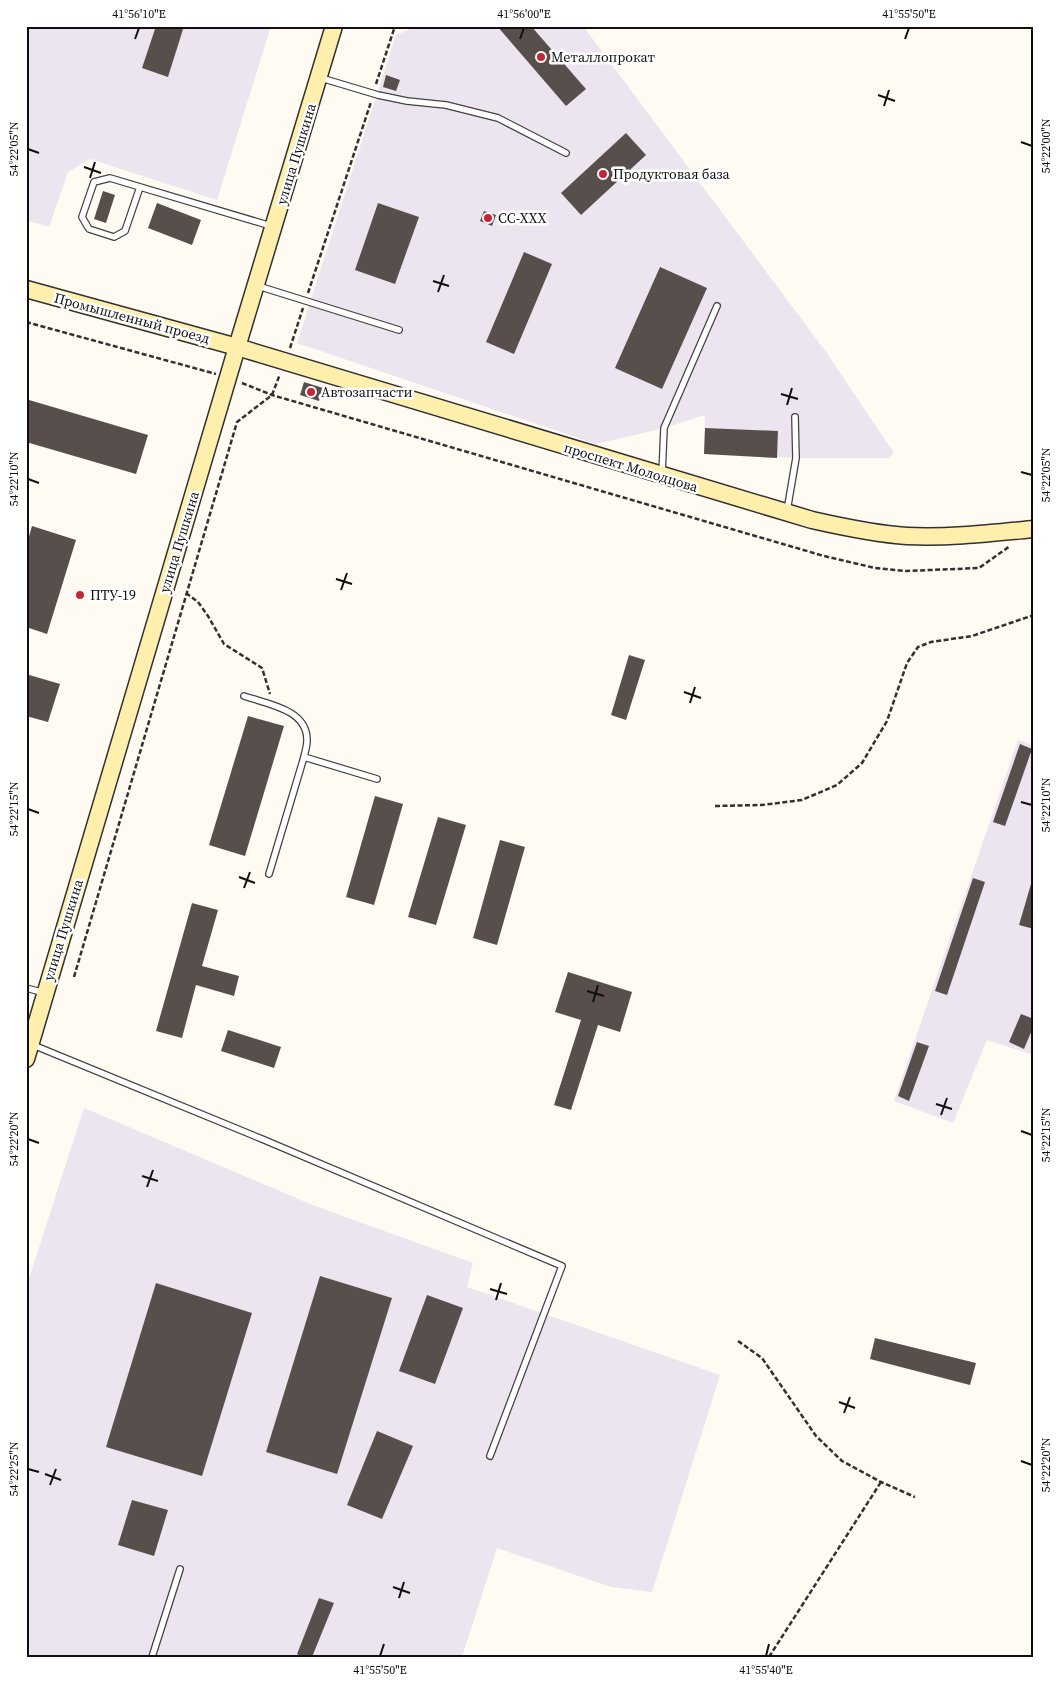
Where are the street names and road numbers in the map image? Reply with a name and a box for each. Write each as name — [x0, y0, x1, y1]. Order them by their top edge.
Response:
street label: улица Пушкина — [271, 100, 321, 207]
street label: Промышленный проезд — [52, 288, 212, 348]
street label: проспект Молодцова — [562, 437, 701, 497]
street label: улица Пушкина — [154, 488, 204, 595]
street label: улица Пушкина — [38, 876, 88, 983]

